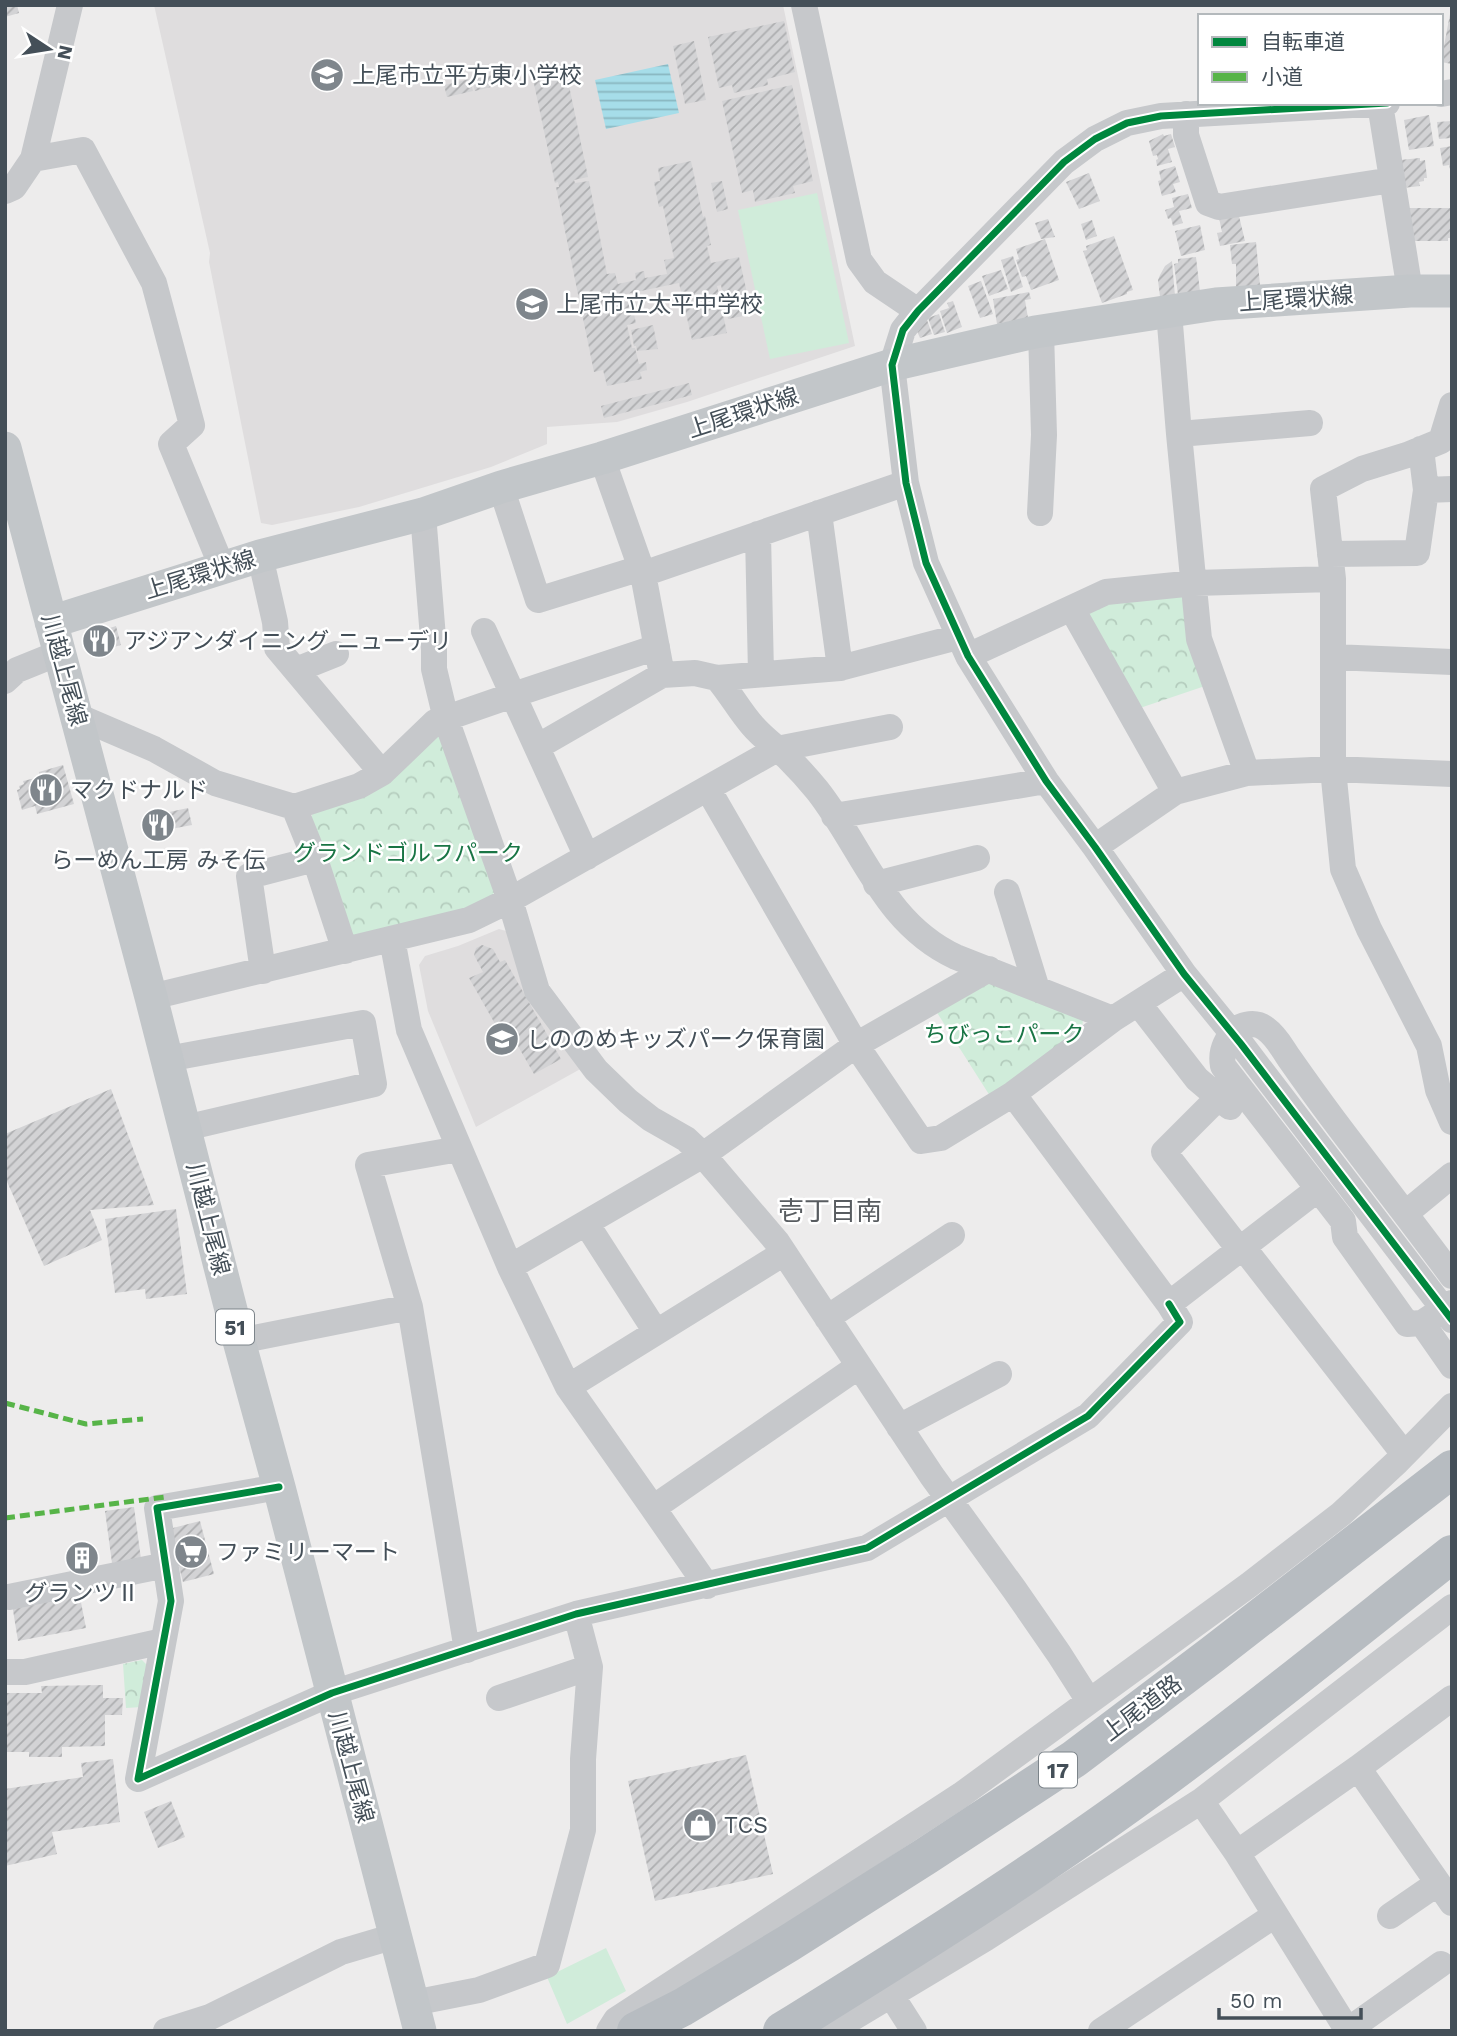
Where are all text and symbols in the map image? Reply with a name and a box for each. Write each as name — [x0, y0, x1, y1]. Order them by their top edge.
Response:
north arrow — [14, 14, 84, 84]
legend — [1198, 14, 1443, 105]
text: 自転車道 — [1261, 29, 1345, 54]
text: N — [52, 43, 78, 62]
school or university icon: 上尾市立平方東小学校 — [308, 56, 346, 94]
place label: 上尾市立平方東小学校 — [352, 62, 582, 89]
text: 小道 — [1261, 64, 1303, 89]
street label: 上尾環状線 — [1238, 282, 1354, 316]
school or university icon: 上尾市立太平中学校 — [513, 285, 551, 323]
place label: 上尾市立太平中学校 — [556, 291, 763, 318]
street label: 上尾環状線 — [684, 382, 802, 444]
street label: 上尾環状線 — [141, 545, 259, 605]
street label: 川越上尾線 — [36, 611, 92, 729]
restaurant icon: アジアンダイニング ニューデリ — [80, 622, 118, 660]
place label: アジアンダイニング ニューデリ — [124, 628, 452, 655]
restaurant icon: マクドナルド — [27, 771, 65, 809]
place label: マクドナルド — [70, 777, 208, 804]
restaurant icon: らーめん工房 みそ伝 — [139, 806, 177, 844]
park label: グランドゴルフパーク — [293, 840, 523, 867]
place label: らーめん工房 みそ伝 — [51, 847, 265, 874]
school or university icon: しののめキッズパーク保育園 — [483, 1020, 521, 1058]
park label: ちびっこパーク — [924, 1021, 1085, 1048]
place label: しののめキッズパーク保育園 — [526, 1026, 825, 1053]
street label: 川越上尾線 — [181, 1160, 235, 1278]
district label: 壱丁目南 — [778, 1196, 882, 1226]
road number: 51 — [216, 1310, 254, 1344]
supermarket icon: ファミリーマート — [172, 1533, 210, 1571]
building icon: グランツⅡ — [63, 1539, 101, 1577]
place label: ファミリーマート — [216, 1539, 400, 1566]
place label: グランツⅡ — [25, 1580, 140, 1607]
street label: 上尾道路 — [1097, 1670, 1187, 1746]
street label: 川越上尾線 — [323, 1708, 379, 1826]
road number: 17 — [1039, 1752, 1077, 1788]
shop icon: TCS — [681, 1806, 719, 1844]
place label: TCS — [724, 1812, 768, 1839]
scale bar — [1219, 1976, 1361, 2020]
text: 50 m — [1230, 1988, 1282, 2013]

